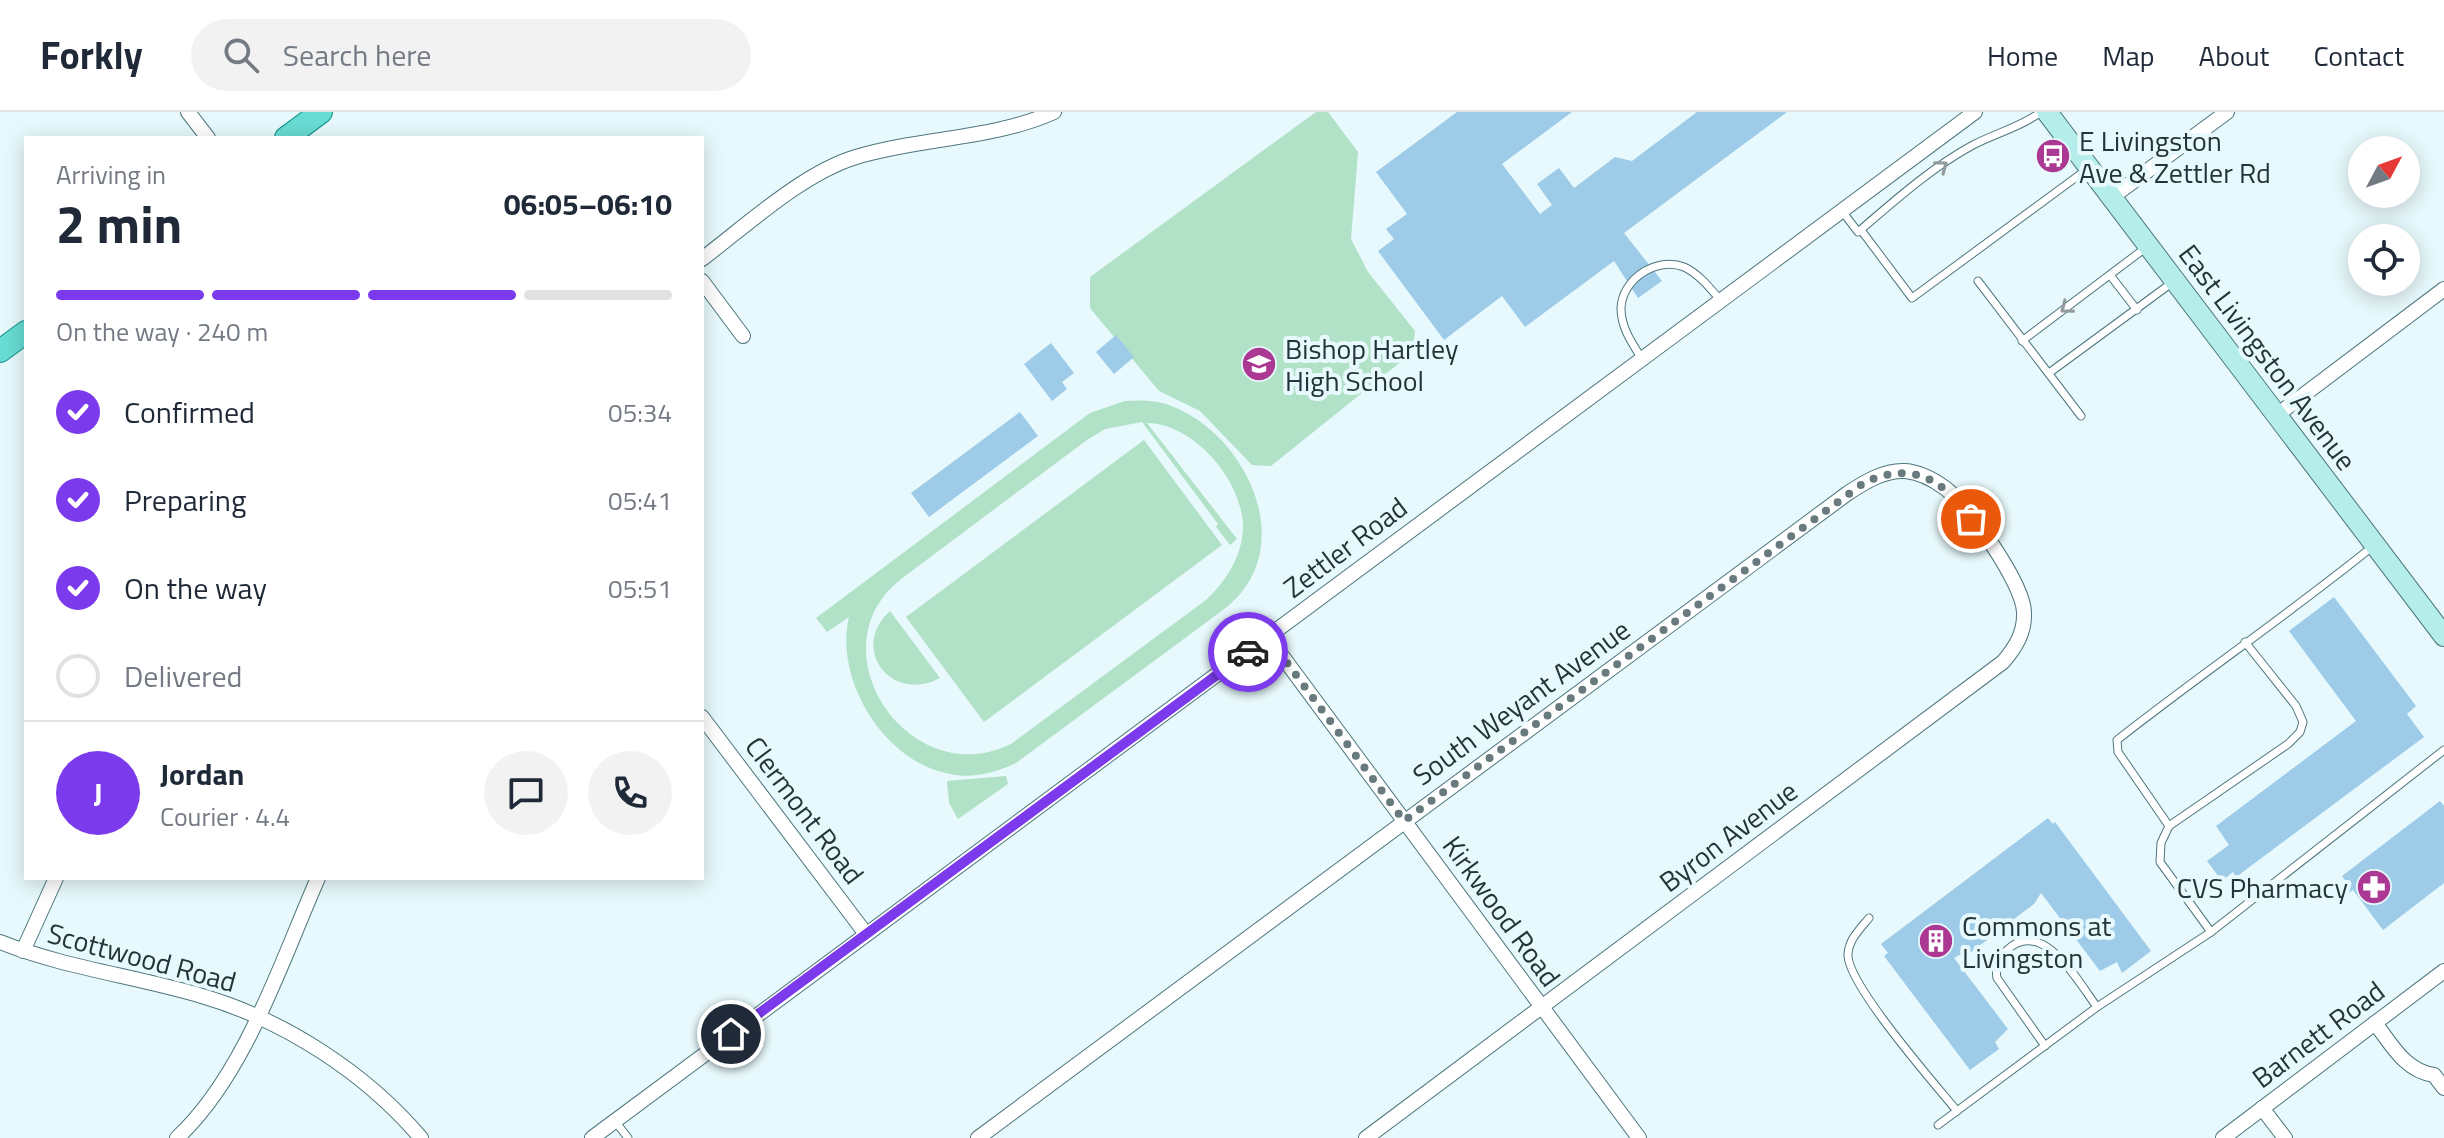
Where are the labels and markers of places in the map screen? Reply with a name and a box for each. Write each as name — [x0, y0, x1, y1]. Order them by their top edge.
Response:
place label: E Livingston Ave & Zettler Rd — [2079, 119, 2271, 194]
bus stop icon: E Livingston Ave & Zettler Rd — [2034, 137, 2072, 175]
place label: Bishop Hartley High School — [1285, 327, 1458, 402]
school or university icon: Bishop Hartley High School — [1240, 345, 1278, 383]
pin — [1937, 485, 2005, 553]
place label: CVS Pharmacy — [2177, 866, 2348, 909]
pharmacy icon: CVS Pharmacy — [2355, 868, 2393, 906]
place label: Commons at Livingston — [1962, 904, 2112, 979]
building icon: Commons at Livingston — [1917, 922, 1955, 960]
pin — [697, 1000, 765, 1068]

